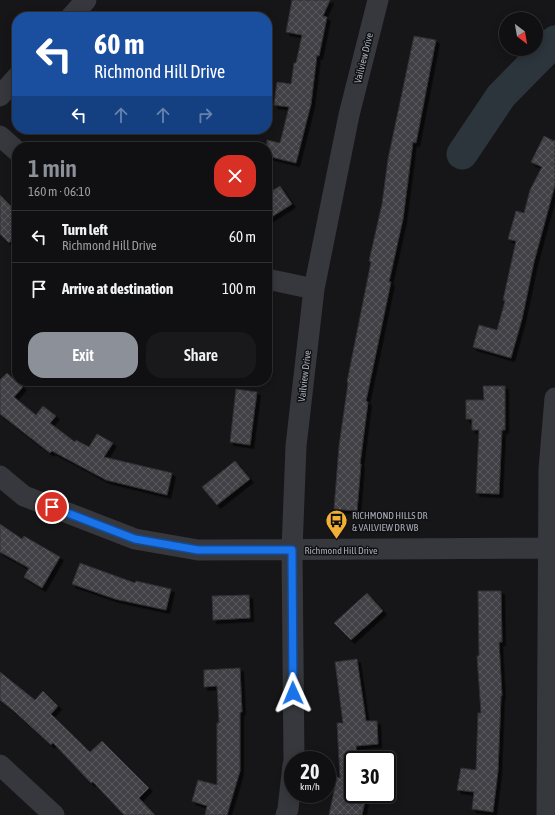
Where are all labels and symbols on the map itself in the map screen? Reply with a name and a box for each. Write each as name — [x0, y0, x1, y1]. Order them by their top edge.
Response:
north arrow — [499, 12, 543, 56]
street label: Vailview Drive — [352, 31, 375, 85]
street label: Vailview Drive — [296, 349, 313, 402]
pin — [35, 490, 69, 524]
bus stop icon: RICHMOND HILLS DR & VAILVIEW DR WB — [324, 508, 350, 541]
place label: RICHMOND HILLS DR & VAILVIEW DR WB — [352, 510, 428, 533]
street label: Richmond Hill Drive — [305, 545, 378, 556]
position arrow — [272, 672, 314, 714]
speed limit sign: 30 — [344, 751, 396, 803]

